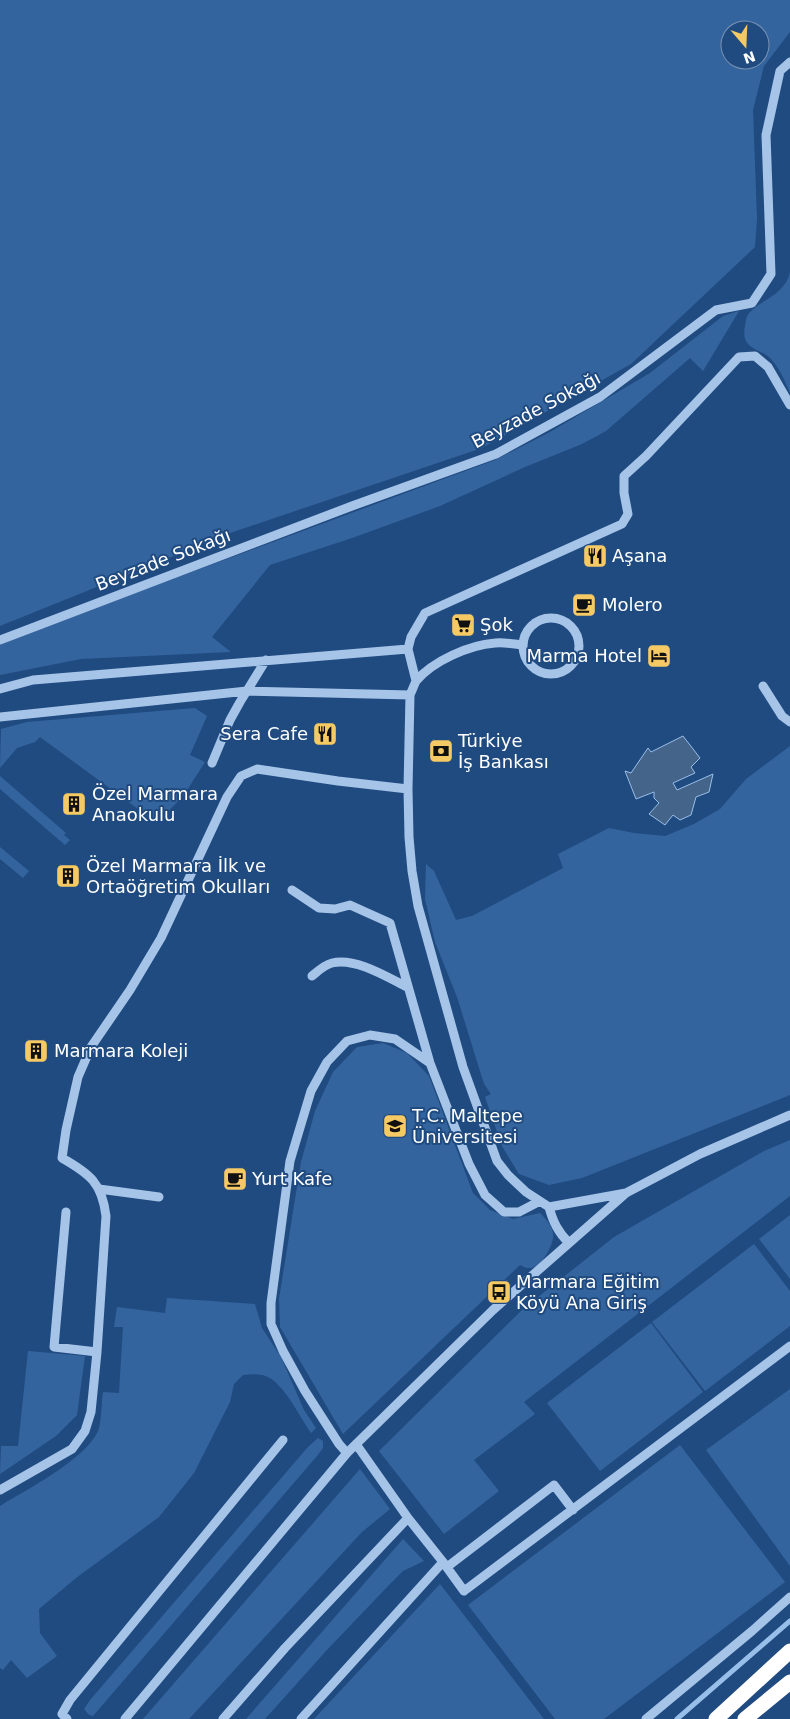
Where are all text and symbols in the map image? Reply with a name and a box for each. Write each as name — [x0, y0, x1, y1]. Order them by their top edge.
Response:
north arrow — [720, 20, 770, 70]
text: N — [741, 48, 757, 67]
street label: Beyzade Sokağı — [468, 367, 604, 452]
street label: Beyzade Sokağı — [92, 524, 233, 595]
restaurant icon: Aşana — [582, 543, 608, 569]
place label: Aşana — [612, 545, 667, 566]
cafe icon: Molero — [571, 592, 597, 618]
place label: Molero — [602, 594, 663, 615]
supermarket icon: Şok — [450, 612, 476, 638]
place label: Şok — [480, 614, 513, 635]
hotel icon: Marma Hotel — [646, 643, 672, 669]
place label: Marma Hotel — [526, 645, 642, 666]
restaurant icon: Sera Cafe — [312, 721, 338, 747]
place label: Sera Cafe — [220, 723, 308, 744]
place label: Türkiye İş Bankası — [457, 730, 549, 772]
bank icon: Türkiye İş Bankası — [428, 738, 454, 764]
place label: Özel Marmara Anaokulu — [92, 783, 218, 825]
building icon: Özel Marmara Anaokulu — [61, 791, 87, 817]
place label: Özel Marmara İlk ve Ortaöğretim Okulları — [86, 855, 270, 897]
building icon: Özel Marmara İlk ve Ortaöğretim Okulları — [55, 863, 81, 889]
building icon: Marmara Koleji — [23, 1038, 49, 1064]
place label: Marmara Koleji — [54, 1040, 188, 1061]
place label: T.C. Maltepe Üniversitesi — [411, 1105, 523, 1147]
school or university icon: T.C. Maltepe Üniversitesi — [382, 1113, 408, 1139]
cafe icon: Yurt Kafe — [222, 1166, 248, 1192]
place label: Yurt Kafe — [251, 1168, 332, 1189]
place label: Marmara Eğitim Köyü Ana Giriş — [516, 1271, 660, 1313]
bus stop icon: Marmara Eğitim Köyü Ana Giriş — [486, 1279, 512, 1305]

